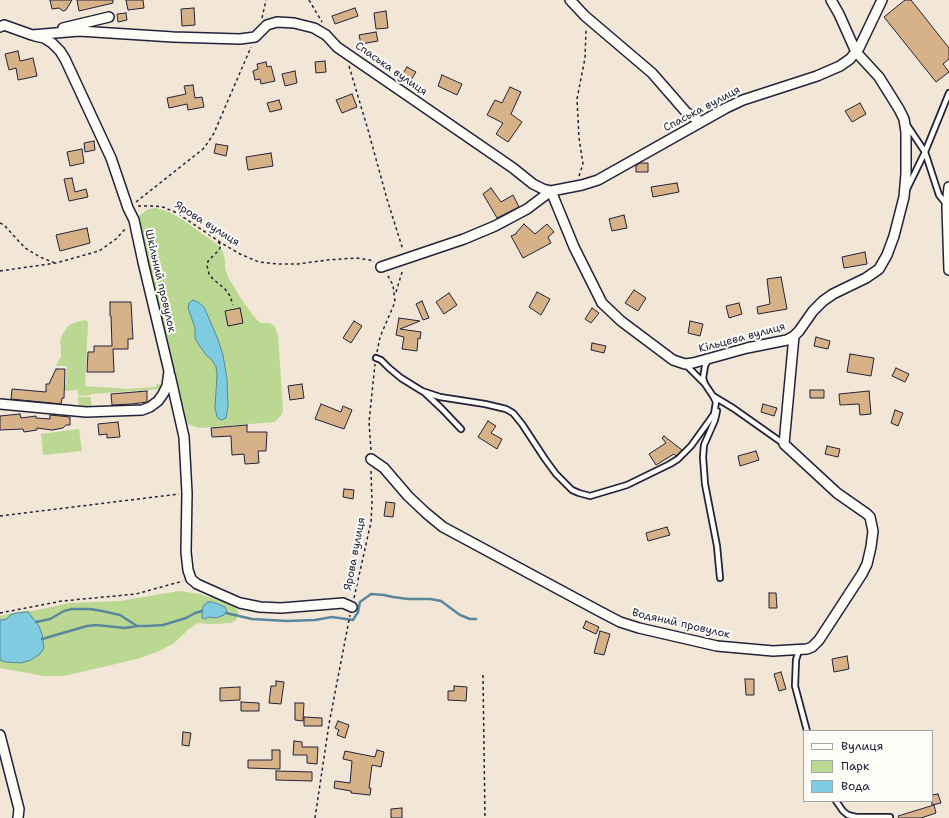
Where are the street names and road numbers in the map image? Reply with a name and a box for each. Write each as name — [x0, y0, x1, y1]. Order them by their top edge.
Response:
street label: Спаська вулиця — [352, 39, 430, 99]
street label: Спаська вулиця — [661, 83, 743, 135]
street label: Ярова вулиця — [172, 199, 242, 249]
street label: Шкільний провулок — [142, 228, 178, 334]
street label: Кільцева вулиця — [697, 320, 787, 356]
street label: Ярова вулиця — [341, 516, 369, 592]
street label: Водяний провулок — [631, 606, 731, 642]

